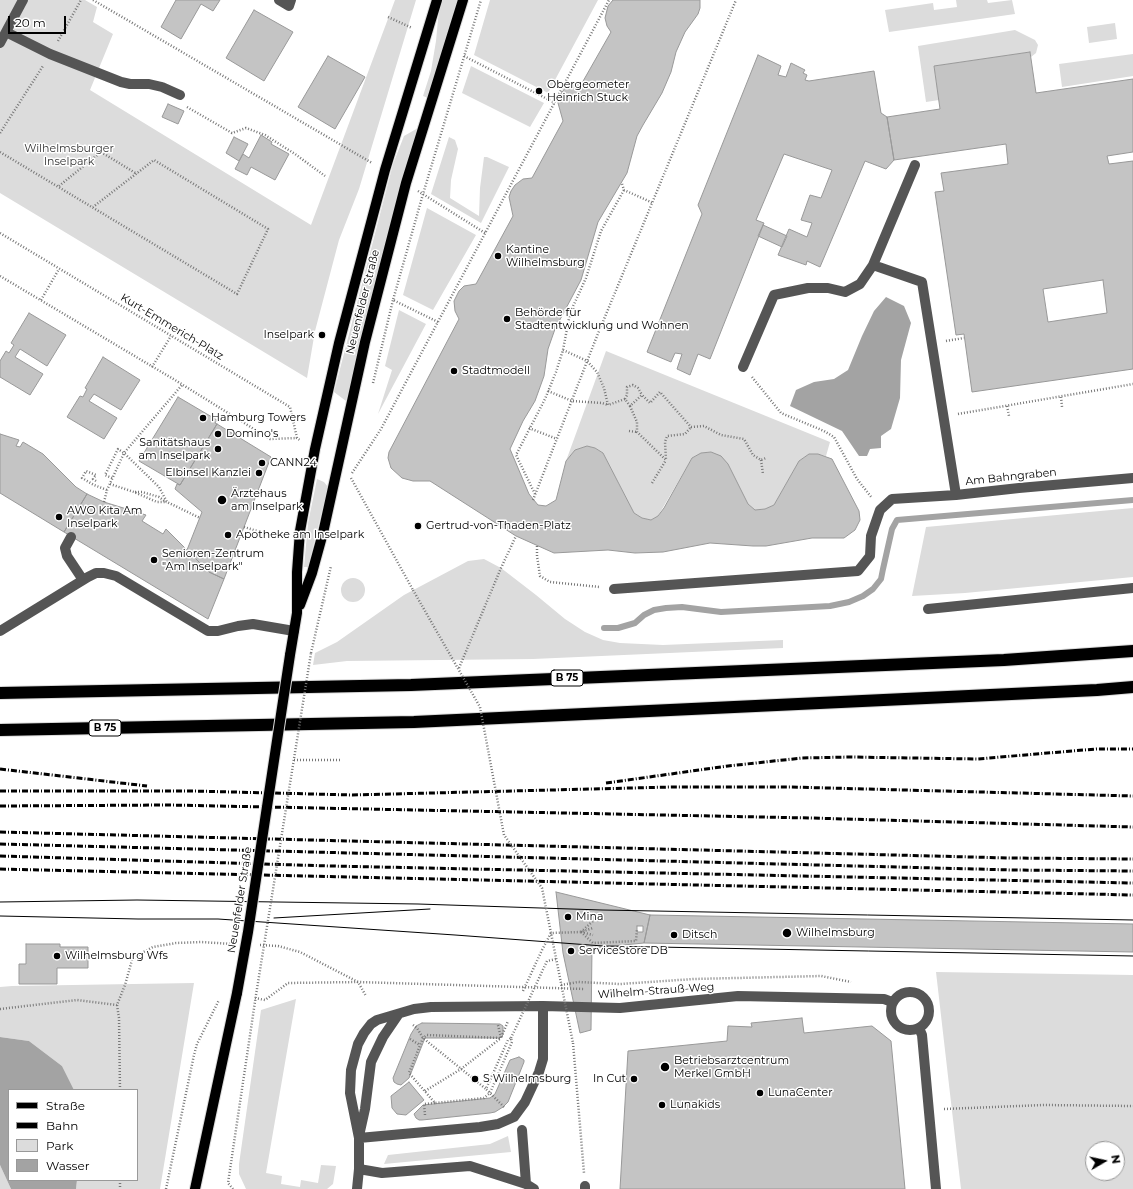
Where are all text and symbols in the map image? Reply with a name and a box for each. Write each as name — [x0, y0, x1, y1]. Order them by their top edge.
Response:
scale bar — [10, 8, 68, 34]
text: 20 m — [15, 15, 46, 30]
place label: Obergeometer Heinrich Stuck — [547, 78, 629, 104]
marker: Obergeometer Heinrich Stuck — [534, 86, 544, 96]
park label: Wilhelmsburger Inselpark — [24, 142, 114, 168]
place label: Kantine Wilhelmsburg — [506, 243, 585, 269]
street label: Neuenfelder Straße — [344, 248, 382, 356]
marker: Kantine Wilhelmsburg — [493, 251, 503, 261]
street label: Kurt-Emmerich-Platz — [118, 291, 226, 363]
place label: Behörde für Stadtentwicklung und Wohnen — [515, 306, 689, 332]
marker: Behörde für Stadtentwicklung und Wohnen — [502, 314, 512, 324]
place label: Inselpark — [263, 328, 314, 342]
marker: Inselpark — [317, 330, 327, 340]
place label: Stadtmodell — [462, 364, 530, 378]
marker: Stadtmodell — [449, 366, 459, 376]
place label: Hamburg Towers — [211, 411, 306, 425]
marker: Hamburg Towers — [198, 413, 208, 423]
place label: Domino's — [226, 427, 278, 441]
marker: Domino's — [213, 429, 223, 439]
place label: Sanitätshaus am Inselpark — [138, 436, 210, 462]
marker: Sanitätshaus am Inselpark — [213, 444, 223, 454]
place label: CANN24 — [270, 456, 317, 470]
marker: CANN24 — [257, 458, 267, 468]
place label: Elbinsel Kanzlei — [165, 466, 251, 480]
street label: Am Bahngraben — [965, 466, 1057, 488]
marker: Elbinsel Kanzlei — [254, 468, 264, 478]
place label: Ärztehaus am Inselpark — [231, 487, 303, 513]
marker: Ärztehaus am Inselpark — [216, 494, 228, 506]
place label: AWO Kita Am Inselpark — [67, 504, 142, 530]
marker: AWO Kita Am Inselpark — [54, 512, 64, 522]
place label: Gertrud-von-Thaden-Platz — [426, 519, 571, 533]
marker: Gertrud-von-Thaden-Platz — [413, 521, 423, 531]
place label: Apotheke am Inselpark — [236, 528, 364, 542]
marker: Apotheke am Inselpark — [223, 530, 233, 540]
place label: Senioren-Zentrum "Am Inselpark" — [162, 547, 264, 573]
marker: Senioren-Zentrum "Am Inselpark" — [149, 555, 159, 565]
road number: B 75 — [551, 670, 583, 686]
road number: B 75 — [89, 720, 121, 736]
street label: Neuenfelder Straße — [225, 846, 255, 954]
place label: Mina — [576, 910, 603, 924]
marker: Mina — [563, 912, 573, 922]
place label: Wilhelmsburg — [796, 926, 875, 940]
marker: Wilhelmsburg — [781, 927, 793, 939]
place label: Ditsch — [682, 928, 717, 942]
marker: Ditsch — [669, 930, 679, 940]
place label: ServiceStore DB — [579, 944, 668, 958]
marker: ServiceStore DB — [566, 946, 576, 956]
place label: Wilhelmsburg Wfs — [65, 949, 168, 963]
marker: Wilhelmsburg Wfs — [52, 951, 62, 961]
street label: Wilhelm-Strauß-Weg — [597, 980, 715, 1002]
place label: Betriebsarztcentrum Merkel GmbH — [674, 1054, 789, 1080]
marker: Betriebsarztcentrum Merkel GmbH — [659, 1061, 671, 1073]
place label: S Wilhelmsburg — [483, 1072, 571, 1086]
place label: In Cut — [593, 1072, 626, 1086]
marker: S Wilhelmsburg — [470, 1074, 480, 1084]
marker: In Cut — [629, 1074, 639, 1084]
place label: LunaCenter — [768, 1086, 833, 1100]
marker: LunaCenter — [755, 1088, 765, 1098]
legend — [8, 1089, 138, 1181]
text: Straße — [46, 1098, 85, 1113]
place label: Lunakids — [670, 1098, 720, 1112]
marker: Lunakids — [657, 1100, 667, 1110]
text: Bahn — [46, 1118, 78, 1133]
text: Park — [46, 1138, 73, 1153]
north arrow — [1085, 1141, 1125, 1181]
text: N — [1108, 1154, 1123, 1165]
text: Wasser — [46, 1158, 90, 1173]

